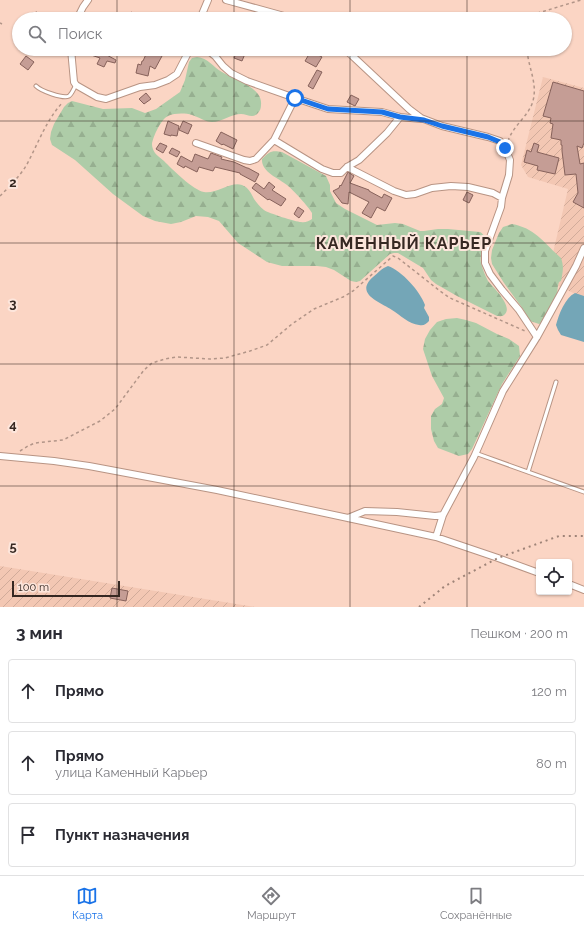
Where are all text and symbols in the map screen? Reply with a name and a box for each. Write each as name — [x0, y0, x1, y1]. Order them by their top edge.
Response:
search box — [12, 12, 572, 56]
icon: search — [26, 23, 48, 45]
text: Поиск — [58, 25, 103, 43]
route start — [286, 89, 304, 107]
route end — [496, 139, 514, 157]
text: 2 — [9, 175, 17, 190]
district label: КАМЕННЫЙ КАРЬЕР — [316, 234, 492, 253]
text: 3 — [9, 296, 17, 311]
text: 4 — [9, 417, 17, 432]
text: 5 — [9, 539, 17, 554]
map controls — [536, 559, 572, 595]
button: locate — [536, 559, 572, 595]
scale bar — [12, 579, 120, 598]
text: 100 m — [18, 581, 49, 594]
text: 3 мин — [16, 623, 63, 643]
text: Пешком · 200 m — [470, 626, 568, 641]
icon: ahead — [17, 680, 39, 702]
text: Прямо — [55, 682, 104, 700]
text: 120 m — [531, 684, 567, 699]
text: Прямо — [55, 747, 104, 765]
icon: ahead — [17, 752, 39, 774]
text: 80 m — [536, 756, 567, 771]
text: улица Каменный Карьер — [55, 765, 208, 780]
icon: arrive — [17, 824, 39, 846]
text: Пункт назначения — [55, 826, 189, 844]
tab: Карта — [72, 885, 103, 922]
tab: Маршрут — [247, 885, 296, 922]
tab: Сохранённые — [440, 885, 512, 922]

